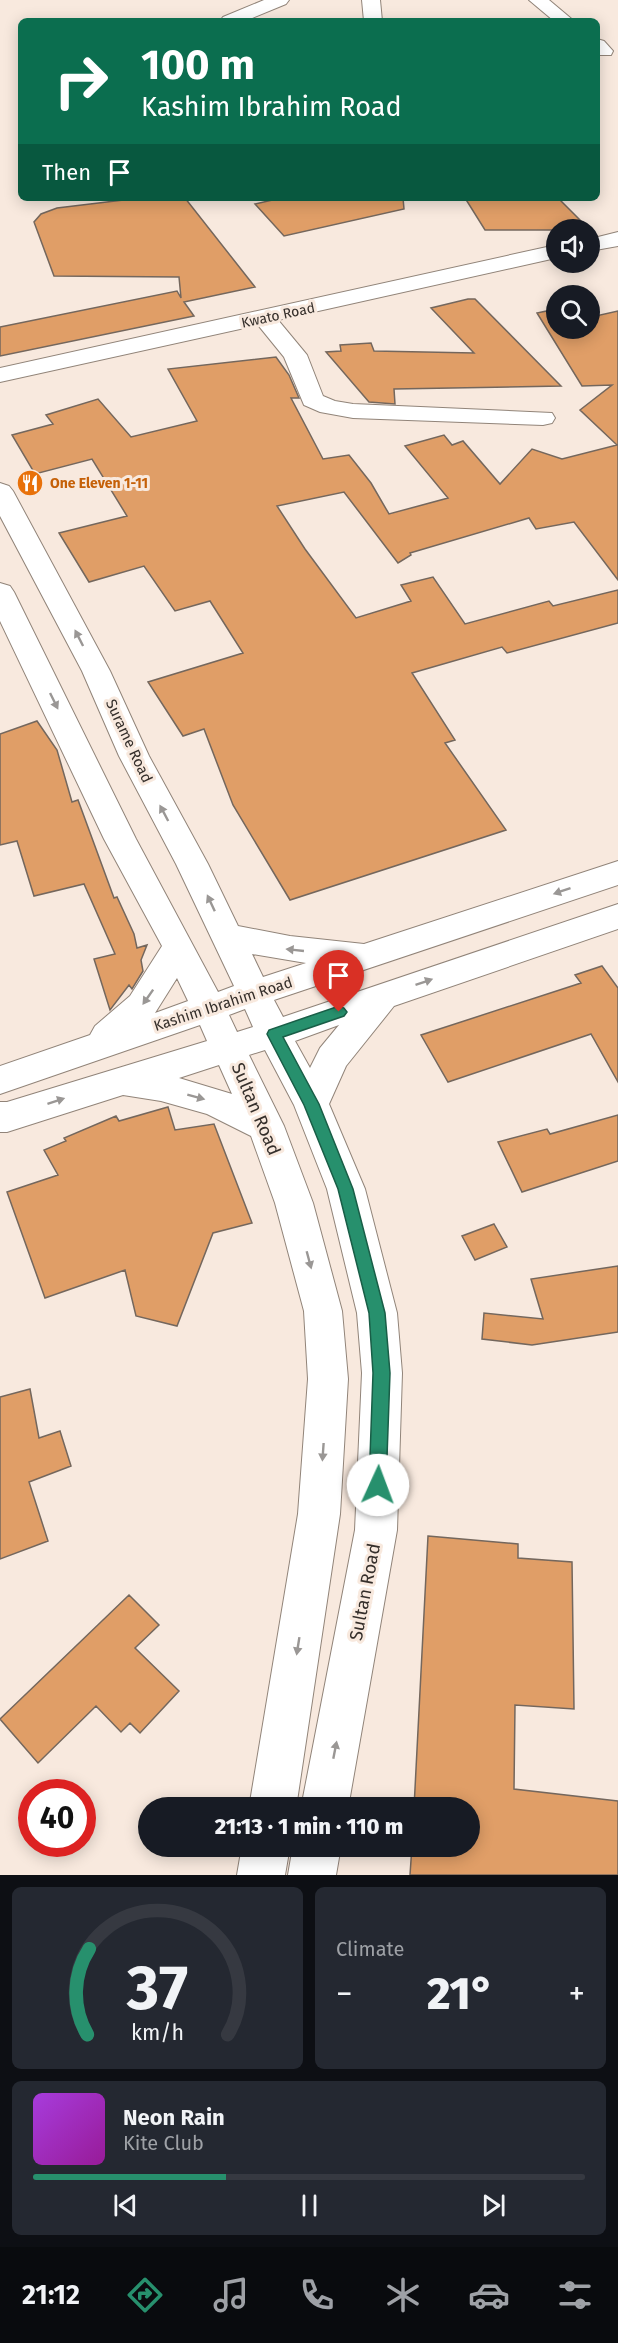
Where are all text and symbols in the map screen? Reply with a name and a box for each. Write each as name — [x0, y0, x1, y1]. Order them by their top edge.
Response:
text: 100 m — [141, 40, 255, 90]
icon: right — [42, 42, 120, 120]
text: Kashim Ibrahim Road — [141, 91, 402, 123]
icon: arrive — [103, 156, 136, 189]
text: Then — [42, 159, 91, 186]
map controls — [546, 219, 600, 339]
button: sound — [546, 219, 600, 273]
button: search — [546, 285, 600, 339]
street label: Kwato Road — [240, 299, 316, 332]
restaurant icon: One Eleven 1-11 — [15, 468, 45, 498]
place label: One Eleven 1-11 — [50, 475, 148, 492]
one-way arrow — [74, 629, 84, 646]
one-way arrow — [49, 692, 58, 709]
street label: Surame Road — [102, 696, 156, 786]
one-way arrow — [159, 804, 169, 821]
one-way arrow — [553, 887, 571, 897]
one-way arrow — [206, 894, 215, 911]
one-way arrow — [285, 945, 304, 955]
pin — [313, 950, 364, 1012]
icon: arrive — [322, 959, 355, 992]
street label: Kashim Ibrahim Road — [151, 973, 295, 1035]
one-way arrow — [415, 977, 433, 987]
one-way arrow — [142, 988, 154, 1004]
street label: Sultan Road — [227, 1059, 285, 1159]
one-way arrow — [187, 1092, 205, 1102]
one-way arrow — [47, 1096, 65, 1105]
one-way arrow — [305, 1251, 314, 1269]
one-way arrow — [319, 1443, 328, 1462]
position arrow — [346, 1453, 410, 1517]
street label: Sultan Road — [345, 1542, 385, 1642]
one-way arrow — [293, 1636, 302, 1655]
one-way arrow — [331, 1740, 340, 1759]
speed limit sign: 40 — [18, 1779, 96, 1857]
text: 21:13 · 1 min · 110 m — [215, 1813, 403, 1840]
text: Climate — [336, 1937, 404, 1961]
text: 37 — [126, 1951, 188, 2026]
text: 21° — [427, 1967, 494, 2021]
text: − — [336, 1974, 353, 2014]
text: + — [569, 1974, 585, 2014]
text: km/h — [131, 2020, 184, 2046]
text: Neon Rain — [123, 2104, 225, 2131]
text: Kite Club — [123, 2131, 204, 2155]
icon: previous — [109, 2189, 142, 2222]
icon: pause — [293, 2189, 326, 2222]
icon: next — [477, 2189, 510, 2222]
icon: directions — [124, 2274, 166, 2316]
icon: music — [210, 2274, 252, 2316]
icon: phone — [296, 2274, 338, 2316]
icon: climate — [382, 2274, 424, 2316]
icon: car — [468, 2274, 510, 2316]
icon: filters — [554, 2274, 596, 2316]
text: 21:12 — [22, 2279, 80, 2311]

